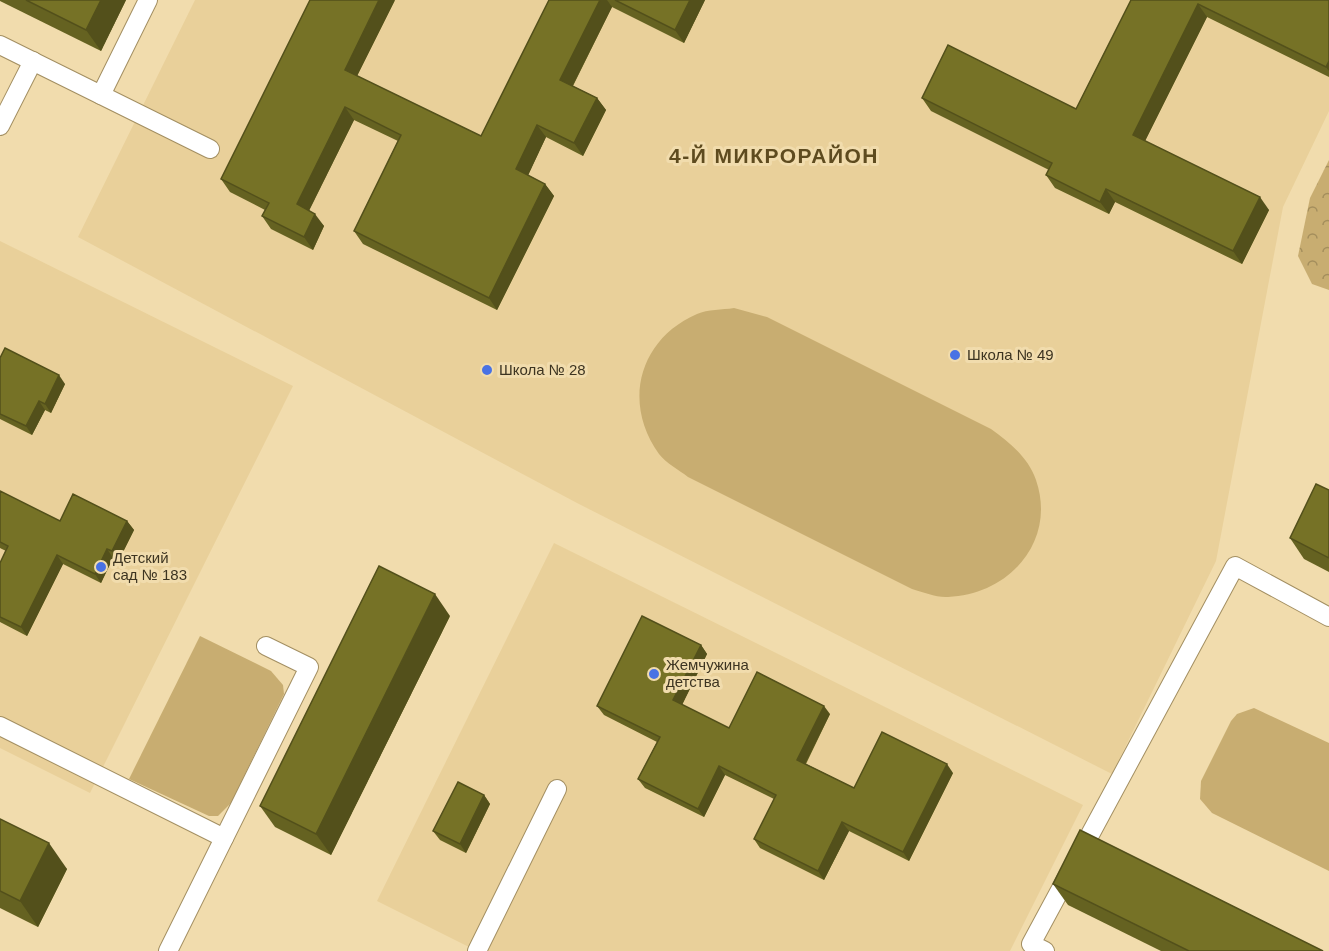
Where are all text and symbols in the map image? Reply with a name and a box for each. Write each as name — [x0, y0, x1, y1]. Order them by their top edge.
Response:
district label: 4-Й МИКРОРАЙОН — [669, 144, 879, 167]
place label: Школа № 49 — [967, 346, 1054, 363]
marker: Школа № 49 — [948, 348, 962, 362]
place label: Школа № 28 — [499, 361, 586, 378]
marker: Школа № 28 — [480, 363, 494, 377]
place label: Детский сад № 183 — [113, 549, 187, 583]
marker: Детский сад № 183 — [94, 560, 108, 574]
place label: Жемчужина детства — [666, 656, 750, 690]
marker: Жемчужина детства — [647, 667, 661, 681]

